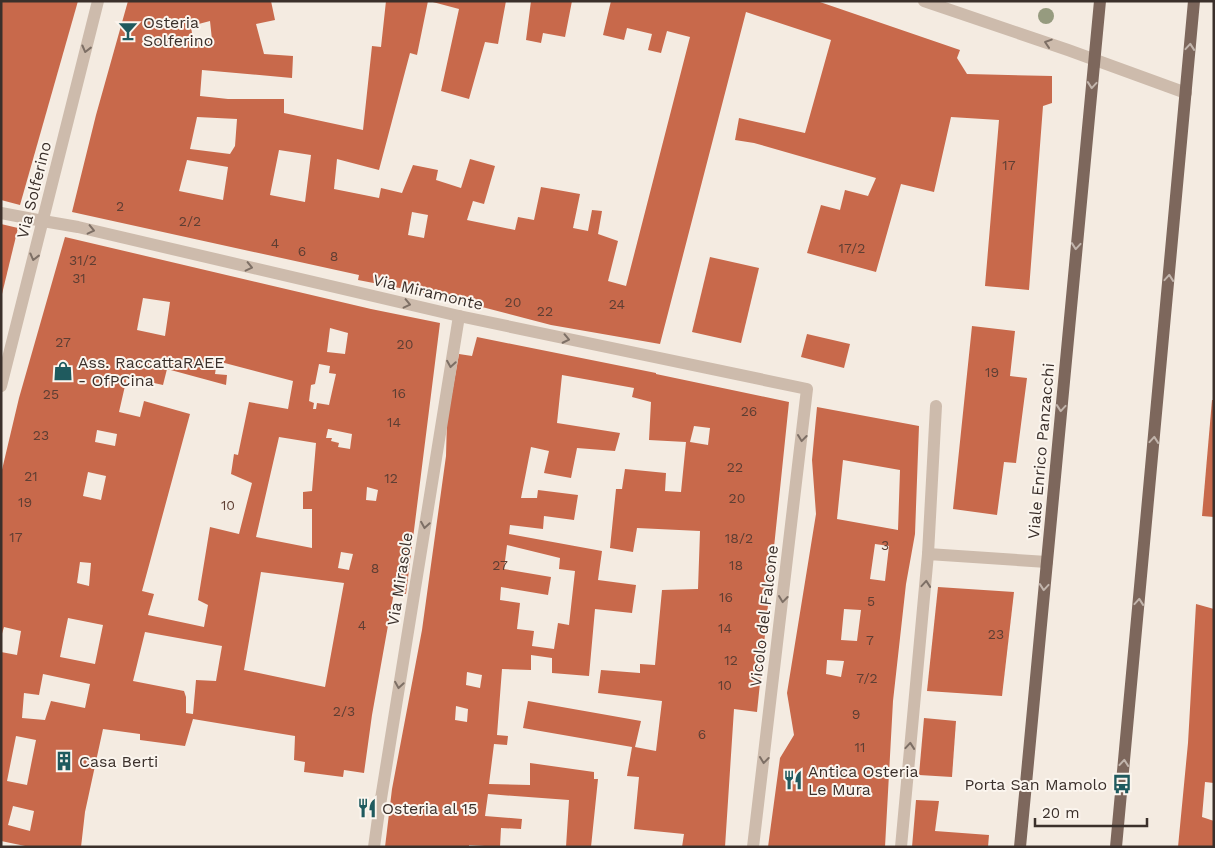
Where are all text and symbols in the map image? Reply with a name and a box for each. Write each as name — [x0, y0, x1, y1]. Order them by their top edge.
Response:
place label: Osteria Solferino — [143, 13, 213, 50]
bar icon: Osteria Solferino — [117, 20, 139, 42]
one-way arrow — [1044, 39, 1053, 49]
one-way arrow — [1185, 43, 1196, 51]
one-way arrow — [81, 44, 92, 53]
one-way arrow — [1086, 81, 1097, 89]
street label: Via Solferino — [13, 140, 55, 240]
house number: 17 — [1002, 157, 1016, 173]
house number: 2 — [116, 198, 124, 214]
house number: 2/2 — [179, 213, 201, 229]
one-way arrow — [86, 224, 95, 235]
house number: 4 — [271, 235, 279, 251]
house number: 17/2 — [839, 240, 865, 256]
house number: 6 — [298, 243, 306, 259]
one-way arrow — [1071, 243, 1082, 251]
house number: 8 — [330, 248, 338, 264]
one-way arrow — [29, 252, 40, 261]
house number: 31/2 — [69, 252, 97, 268]
one-way arrow — [244, 261, 253, 272]
house number: 31 — [72, 270, 86, 286]
street label: Via Miramonte — [371, 270, 485, 314]
one-way arrow — [1163, 274, 1174, 282]
house number: 20 — [505, 294, 521, 310]
house number: 24 — [609, 296, 625, 312]
one-way arrow — [403, 298, 412, 309]
house number: 22 — [537, 303, 553, 319]
one-way arrow — [561, 333, 570, 344]
house number: 27 — [55, 334, 71, 350]
house number: 20 — [397, 336, 413, 352]
place label: Ass. RaccattaRAEE - OfPCina — [78, 353, 224, 390]
shop icon: Ass. RaccattaRAEE - OfPCina — [52, 360, 74, 382]
one-way arrow — [446, 360, 456, 369]
street label: Viale Enrico Panzacchi — [1024, 362, 1058, 540]
house number: 19 — [985, 364, 999, 380]
house number: 16 — [392, 385, 406, 401]
house number: 25 — [43, 386, 59, 402]
house number: 26 — [741, 403, 757, 419]
one-way arrow — [1056, 404, 1067, 412]
house number: 14 — [387, 414, 401, 430]
house number: 23 — [33, 427, 49, 443]
one-way arrow — [797, 434, 808, 442]
one-way arrow — [1148, 435, 1159, 443]
house number: 22 — [727, 459, 743, 475]
house number: 21 — [24, 468, 38, 484]
house number: 12 — [384, 470, 398, 486]
house number: 20 — [729, 490, 745, 506]
house number: 19 — [18, 494, 32, 510]
house number: 10 — [221, 497, 235, 513]
one-way arrow — [420, 521, 431, 529]
house number: 17 — [9, 529, 23, 545]
house number: 18/2 — [725, 530, 753, 546]
street label: Via Mirasole — [383, 531, 417, 627]
house number: 3 — [881, 537, 889, 553]
street label: Vicolo del Falcone — [746, 544, 782, 688]
house number: 27 — [492, 557, 508, 573]
house number: 18 — [729, 557, 743, 573]
house number: 8 — [371, 560, 379, 576]
one-way arrow — [920, 580, 931, 588]
one-way arrow — [1039, 584, 1050, 592]
house number: 16 — [719, 589, 733, 605]
house number: 5 — [867, 593, 875, 609]
one-way arrow — [778, 595, 789, 603]
one-way arrow — [1133, 597, 1144, 605]
house number: 4 — [358, 617, 366, 633]
house number: 14 — [718, 620, 732, 636]
house number: 23 — [988, 626, 1004, 642]
house number: 7 — [866, 632, 874, 648]
house number: 12 — [724, 652, 738, 668]
house number: 7/2 — [856, 670, 878, 686]
house number: 10 — [718, 677, 732, 693]
one-way arrow — [394, 682, 405, 690]
house number: 2/3 — [333, 703, 355, 719]
house number: 9 — [852, 706, 860, 722]
house number: 6 — [698, 726, 706, 742]
house number: 11 — [855, 739, 865, 755]
one-way arrow — [904, 742, 915, 750]
building icon: Casa Berti — [53, 750, 75, 772]
place label: Casa Berti — [79, 752, 158, 771]
one-way arrow — [759, 756, 769, 765]
one-way arrow — [1118, 759, 1129, 767]
place label: Antica Osteria Le Mura — [808, 762, 919, 799]
restaurant icon: Antica Osteria Le Mura — [782, 769, 804, 791]
bus stop icon: Porta San Mamolo — [1111, 773, 1133, 795]
place label: Porta San Mamolo — [964, 775, 1107, 794]
scale bar — [1035, 796, 1148, 828]
restaurant icon: Osteria al 15 — [356, 797, 378, 819]
place label: Osteria al 15 — [382, 799, 477, 818]
text: 20 m — [1042, 804, 1080, 822]

